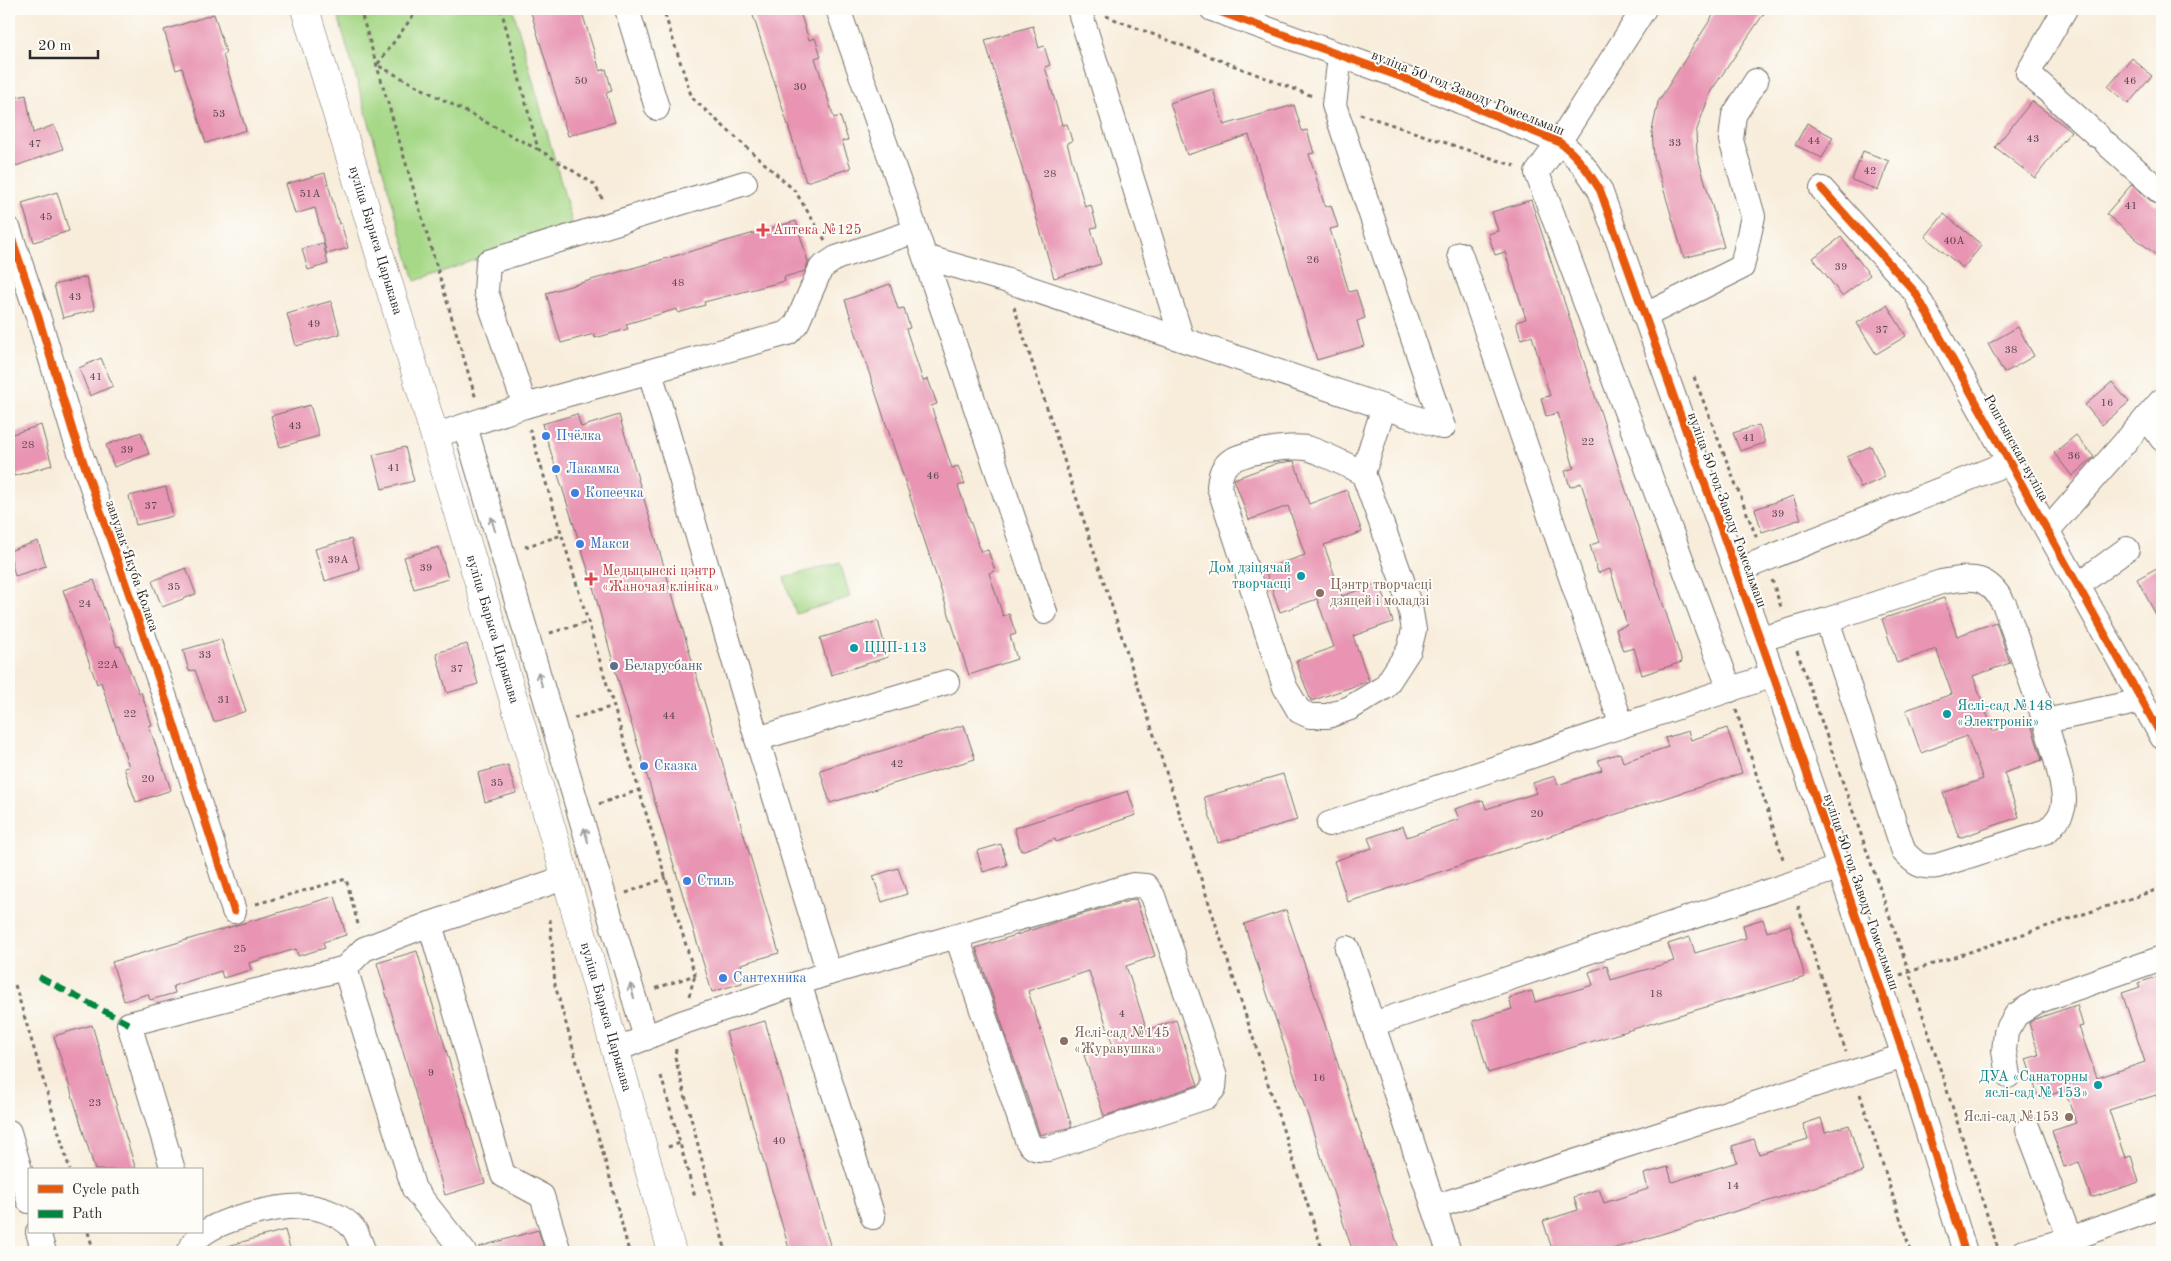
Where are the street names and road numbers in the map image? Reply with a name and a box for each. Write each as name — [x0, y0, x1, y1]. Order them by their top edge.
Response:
street label: вуліца 50 год Заводу Гомсельмаш — [1369, 48, 1567, 138]
street label: вуліца Барыса Царыкава — [346, 165, 405, 317]
street label: Рошчынская вуліца — [1981, 392, 2051, 504]
street label: вуліца 50 год Заводу Гомсельмаш — [1685, 410, 1769, 610]
street label: завулак Якуба Коласа — [103, 498, 161, 634]
street label: вуліца Барыса Царыкава — [464, 553, 521, 705]
street label: вуліца 50 год Заводу Гомсельмаш — [1821, 792, 1901, 992]
street label: вуліца Барыса Царыкава — [578, 941, 634, 1093]

